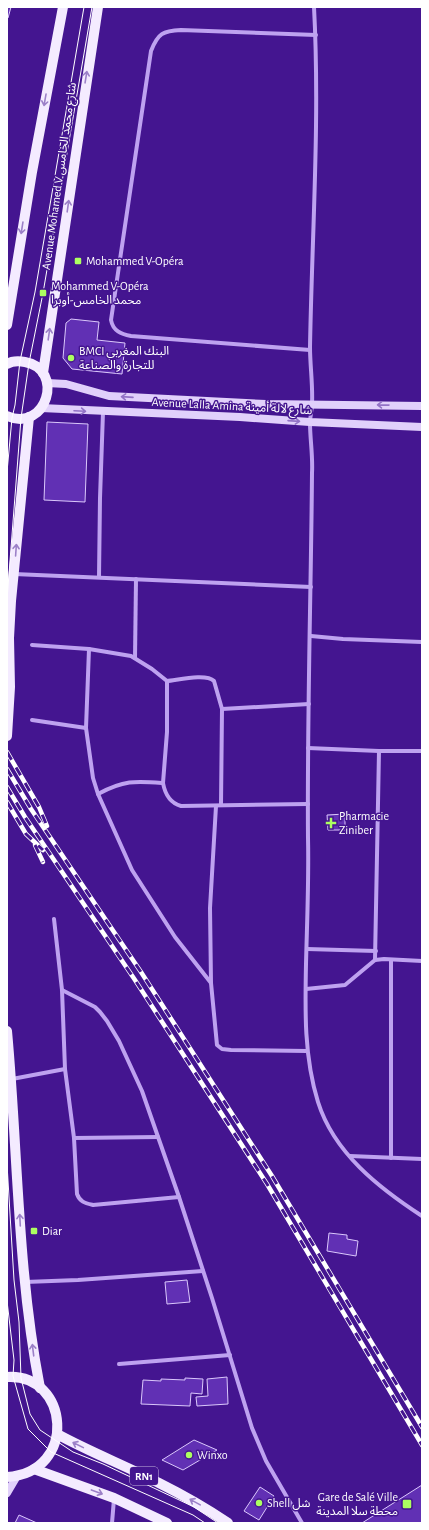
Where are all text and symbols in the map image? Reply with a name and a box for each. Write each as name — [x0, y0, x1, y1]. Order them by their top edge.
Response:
one-way arrow — [83, 71, 91, 84]
street label: Avenue Mohamed V شارع محمد الخامس — [40, 82, 81, 271]
one-way arrow — [40, 93, 48, 106]
one-way arrow — [64, 200, 72, 213]
one-way arrow — [18, 221, 26, 234]
place label: Mohammed V-Opéra — [86, 255, 184, 267]
marker: Mohammed V-Opéra — [73, 256, 83, 266]
place label: Mohammed V-Opéra محمد الخامس-أوبرا — [51, 280, 149, 307]
marker: Mohammed V-Opéra محمد الخامس-أوبرا — [38, 288, 48, 298]
one-way arrow — [45, 328, 53, 341]
place label: BMCI البنك المغربي للتجارة والصناعة — [79, 345, 169, 372]
marker: BMCI البنك المغربي للتجارة والصناعة — [66, 353, 76, 363]
one-way arrow — [121, 393, 134, 400]
street label: Avenue Lalla Amina شارع لالة أمينة — [151, 394, 313, 419]
one-way arrow — [377, 401, 390, 409]
one-way arrow — [73, 407, 86, 414]
one-way arrow — [287, 417, 300, 424]
one-way arrow — [12, 544, 19, 557]
place label: Pharmacie Ziniber — [339, 810, 389, 836]
marker: Pharmacie Ziniber — [326, 818, 336, 828]
one-way arrow — [17, 1214, 24, 1227]
place label: Diar — [42, 1225, 62, 1237]
marker: Diar — [29, 1226, 39, 1236]
one-way arrow — [30, 1344, 37, 1357]
one-way arrow — [73, 1441, 85, 1448]
place label: Winxo — [197, 1449, 228, 1461]
marker: Winxo — [184, 1450, 194, 1460]
road number: RN1 — [130, 1467, 158, 1485]
one-way arrow — [91, 1489, 103, 1497]
place label: Gare de Salé Ville محطة سلا المدينة — [316, 1491, 398, 1518]
place label: Shell شل — [267, 1497, 310, 1510]
one-way arrow — [189, 1498, 201, 1506]
marker: Shell شل — [254, 1498, 264, 1508]
marker: Gare de Salé Ville محطة سلا المدينة — [401, 1498, 413, 1510]

